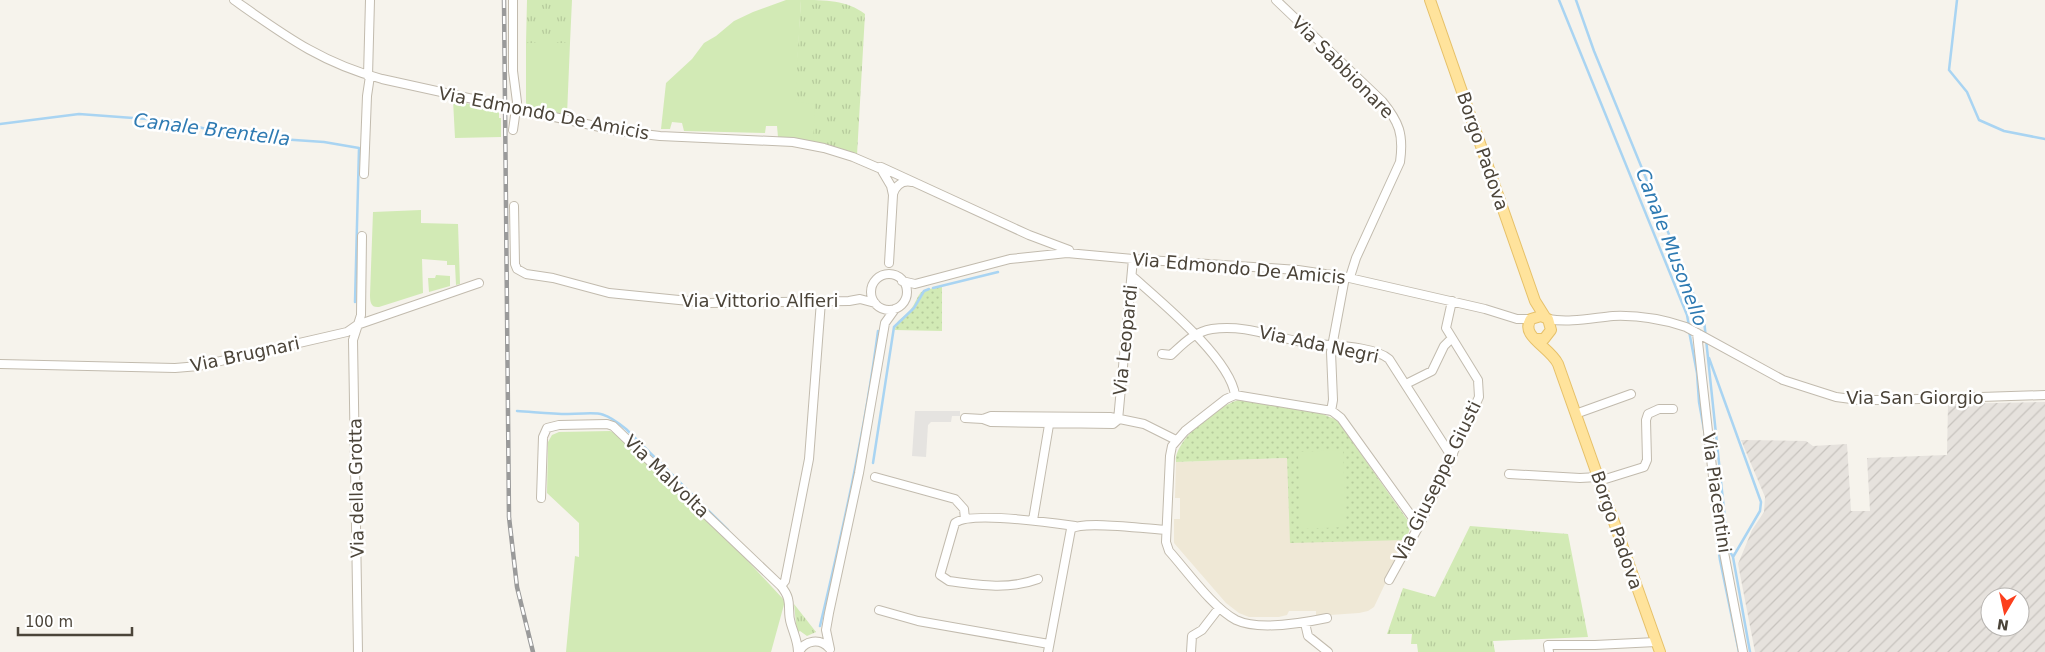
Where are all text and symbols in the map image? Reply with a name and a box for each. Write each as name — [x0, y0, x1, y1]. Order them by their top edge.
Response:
street label: Via Sabbionare — [1288, 12, 1398, 122]
street label: Via Edmondo De Amicis — [437, 82, 651, 144]
street label: Borgo Padova — [1453, 89, 1513, 213]
water label: Canale Brentella — [132, 108, 292, 150]
water label: Canale Musonello — [1632, 165, 1712, 329]
street label: Via Edmondo De Amicis — [1131, 248, 1347, 288]
street label: Via Leopardi — [1109, 283, 1141, 397]
street label: Via Vittorio Alfieri — [682, 290, 838, 311]
street label: Via Ada Negri — [1257, 321, 1381, 367]
street label: Via Brugnari — [188, 332, 302, 376]
street label: Via San Giorgio — [1846, 387, 1984, 408]
street label: Via Giuseppe Giusti — [1389, 397, 1485, 565]
street label: Via della Grotta — [344, 418, 368, 558]
street label: Via Malvolta — [620, 430, 714, 522]
street label: Via Piacentini — [1698, 432, 1736, 554]
street label: Borgo Padova — [1587, 468, 1647, 592]
north arrow — [1980, 587, 2030, 637]
scale bar — [18, 604, 131, 636]
text: 100 m — [25, 613, 73, 631]
text: N — [1996, 616, 2010, 634]

